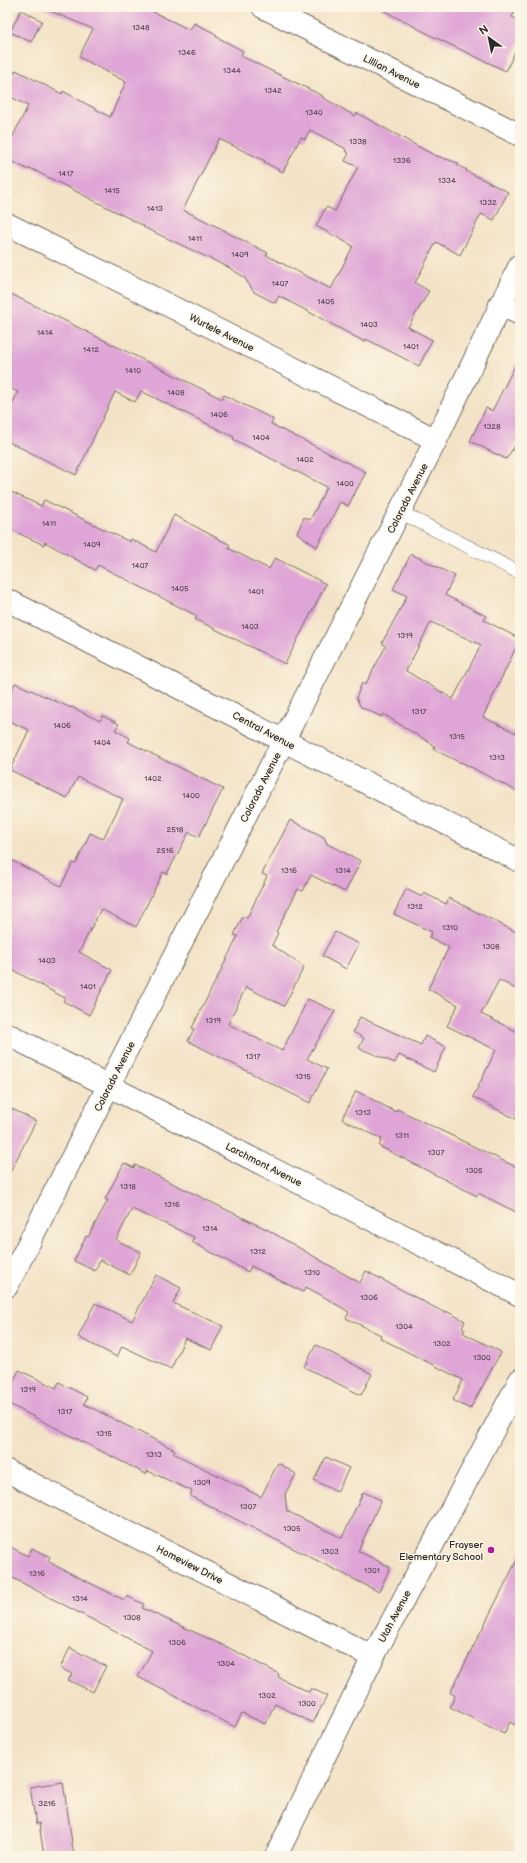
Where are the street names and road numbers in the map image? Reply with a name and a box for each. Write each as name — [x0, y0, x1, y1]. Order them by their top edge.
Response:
street label: Lillian Avenue — [361, 52, 422, 91]
street label: Wurtele Avenue — [187, 311, 256, 354]
street label: Colorado Avenue — [385, 461, 431, 536]
street label: Central Avenue — [230, 709, 297, 752]
street label: Colorado Avenue — [238, 750, 284, 825]
street label: Colorado Avenue — [92, 1039, 138, 1114]
street label: Larchmont Avenue — [223, 1140, 304, 1189]
street label: Homeview Drive — [154, 1543, 225, 1587]
street label: Utah Avenue — [376, 1588, 414, 1645]

